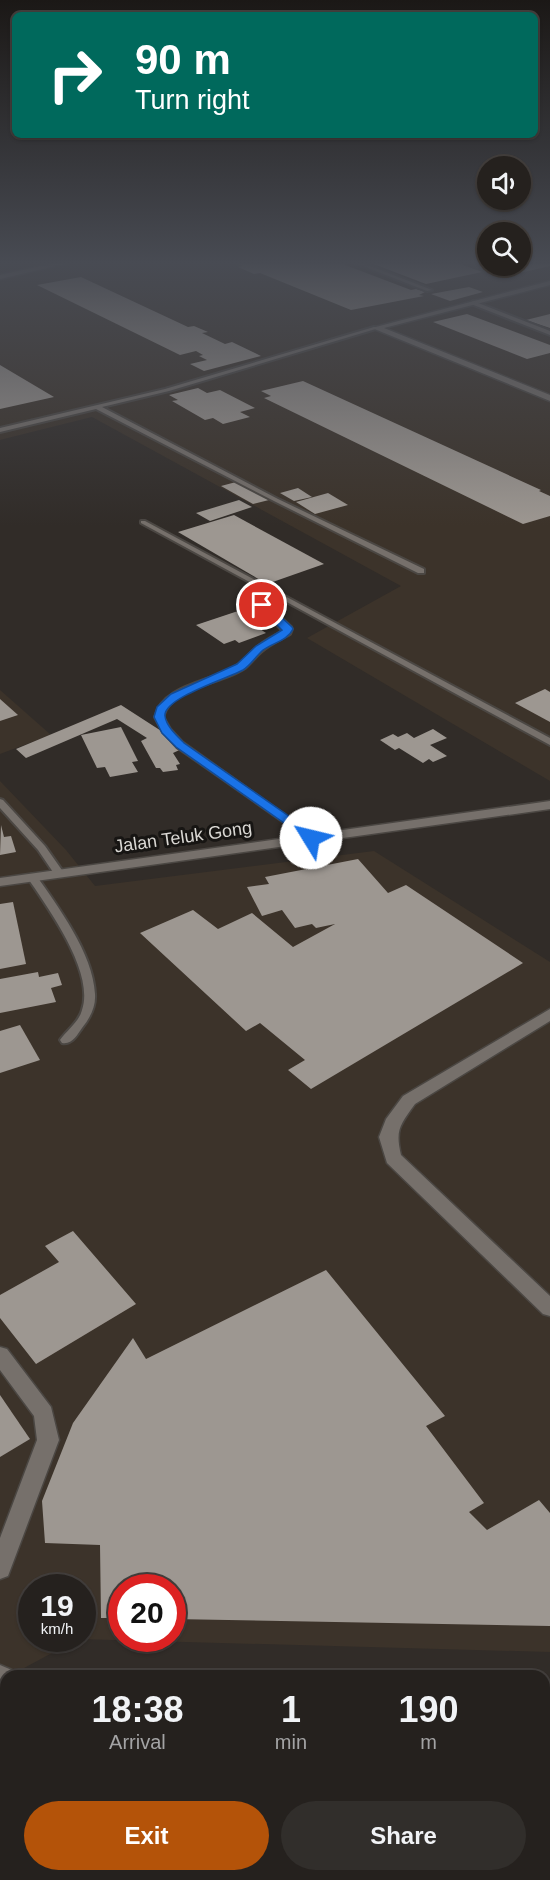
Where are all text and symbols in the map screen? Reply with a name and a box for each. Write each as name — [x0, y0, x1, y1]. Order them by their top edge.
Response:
icon: right — [36, 36, 114, 114]
text: 90 m — [135, 36, 231, 83]
text: Turn right — [135, 85, 250, 115]
map controls — [477, 156, 531, 276]
button: sound — [477, 156, 531, 210]
button: search — [477, 222, 531, 276]
pin — [236, 579, 287, 630]
icon: arrive — [245, 588, 278, 621]
position arrow — [279, 806, 343, 870]
street label: Jalan Teluk Gong — [113, 817, 253, 857]
speed limit sign: 20 — [108, 1574, 186, 1652]
text: 19 — [40, 1589, 74, 1622]
text: km/h — [41, 1620, 73, 1637]
text: 18:38 — [91, 1689, 183, 1730]
text: 1 — [281, 1689, 301, 1730]
text: 190 — [398, 1689, 459, 1730]
text: Arrival — [109, 1731, 166, 1753]
text: min — [275, 1731, 307, 1753]
text: m — [420, 1731, 437, 1753]
button: Exit — [24, 1801, 269, 1870]
button: Share — [281, 1801, 526, 1870]

